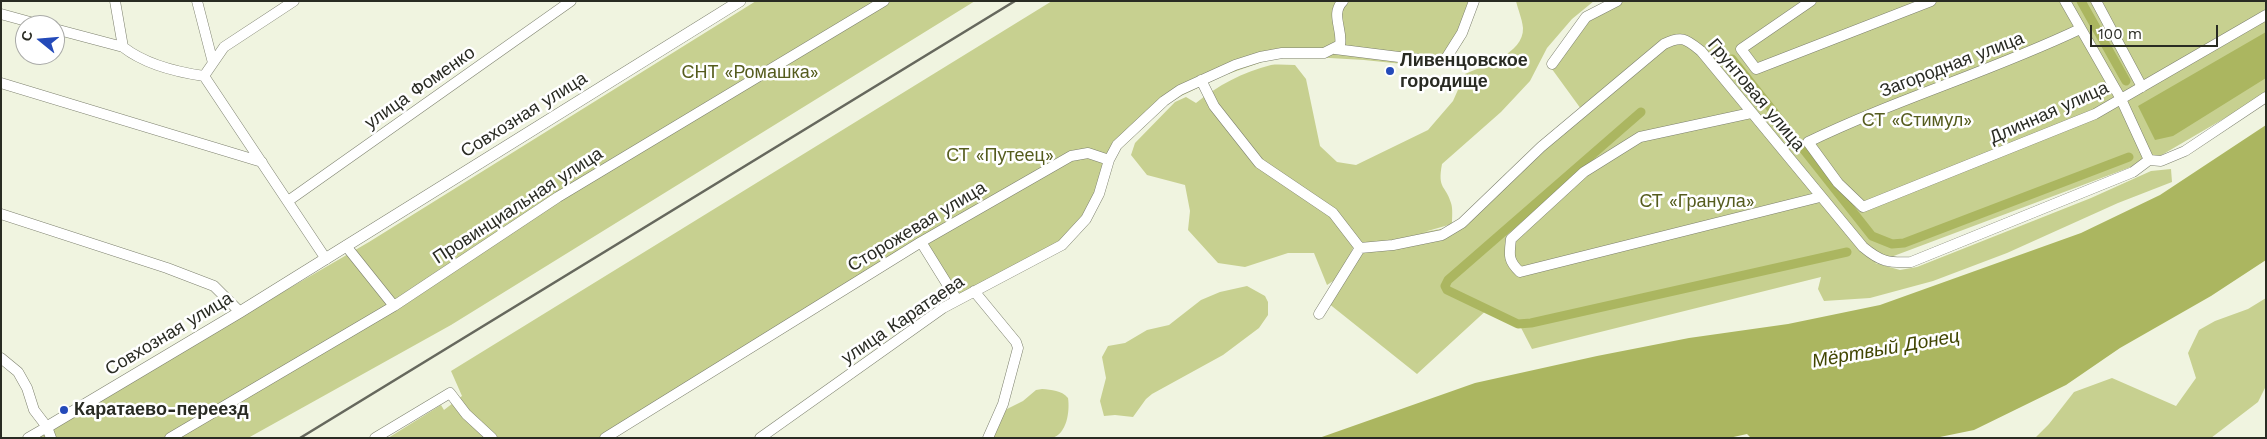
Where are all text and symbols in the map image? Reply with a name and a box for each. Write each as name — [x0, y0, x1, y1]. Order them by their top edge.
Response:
north arrow — [15, 15, 65, 65]
scale bar — [2092, 15, 2220, 47]
text: 100 m — [2098, 25, 2142, 43]
street label: Загородная улица — [1877, 28, 2027, 102]
text: С — [17, 29, 36, 43]
street label: Грунтовая улица — [1703, 34, 1809, 156]
street label: улица Фоменко — [361, 42, 479, 134]
place label: Ливенцовское городище — [1400, 50, 1528, 92]
park label: СНТ «Ромашка» — [681, 62, 819, 84]
marker: Ливенцовское городище — [1384, 65, 1396, 77]
street label: Совхозная улица — [457, 67, 591, 163]
street label: Длинная улица — [1986, 77, 2112, 149]
park label: СТ «Стимул» — [1862, 110, 1972, 132]
street label: Провинциальная улица — [429, 143, 607, 269]
park label: СТ «Путеец» — [946, 145, 1054, 167]
street label: Сторожевая улица — [844, 177, 990, 277]
park label: СТ «Гранула» — [1639, 191, 1755, 213]
street label: улица Каратаева — [838, 271, 968, 369]
street label: Совхозная улица — [101, 287, 237, 381]
water label: Мёртвый Донец — [1810, 325, 1962, 373]
place label: Каратаево-переезд — [74, 399, 249, 421]
marker: Каратаево-переезд — [58, 404, 70, 416]

